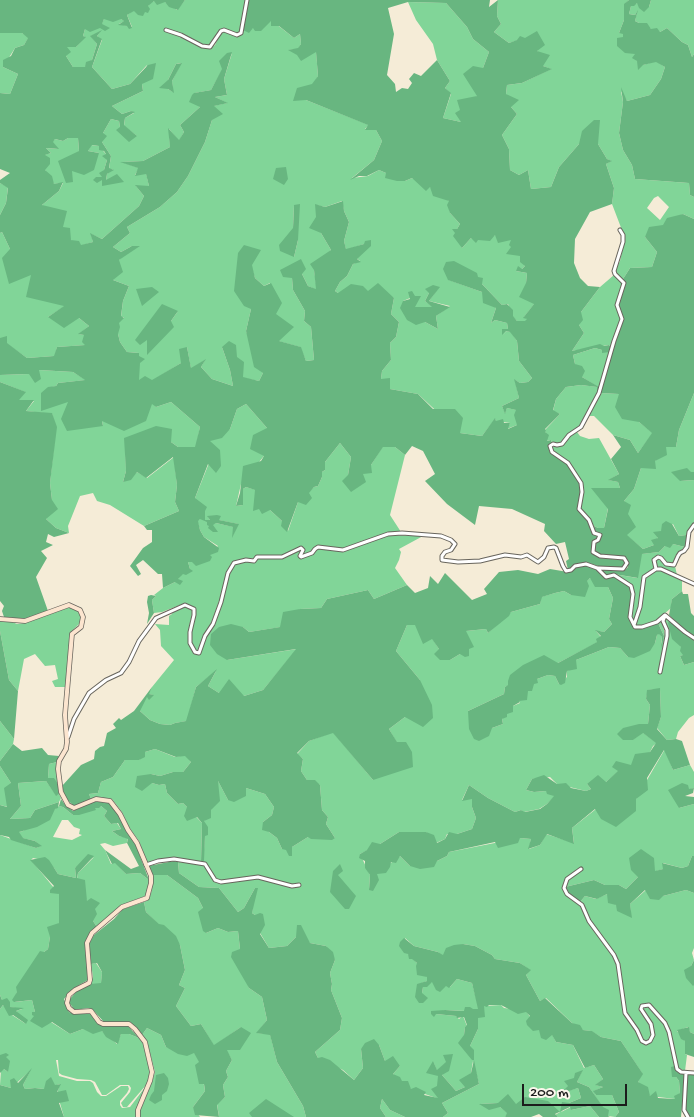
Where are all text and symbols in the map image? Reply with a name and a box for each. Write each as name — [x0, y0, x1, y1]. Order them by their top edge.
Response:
scale bar — [524, 1074, 629, 1106]
text: 200 m — [530, 1084, 569, 1102]

